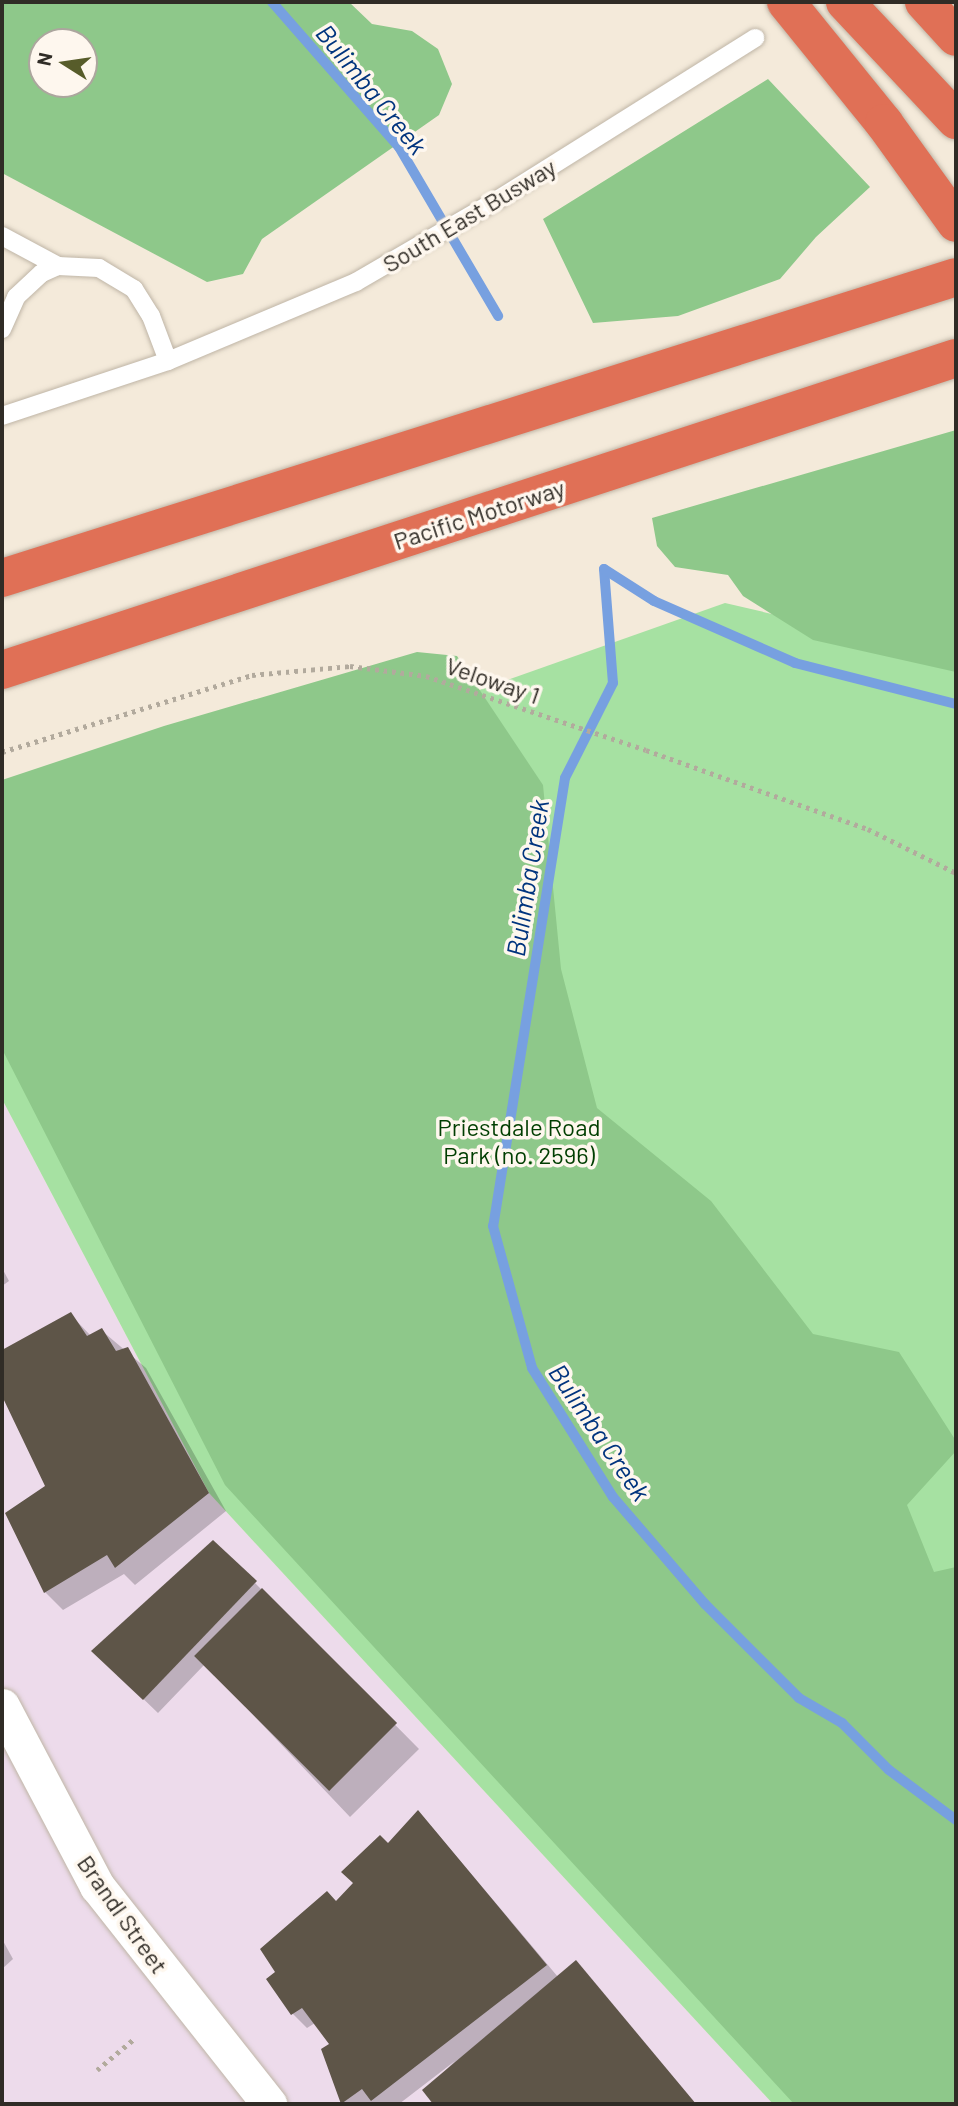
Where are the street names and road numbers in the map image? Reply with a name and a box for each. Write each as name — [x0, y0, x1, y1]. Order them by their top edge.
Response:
street label: South East Busway — [377, 152, 561, 278]
street label: Pacific Motorway — [390, 473, 568, 555]
street label: Veloway 1 — [442, 651, 544, 709]
street label: Brandl Street — [72, 1849, 174, 1979]

